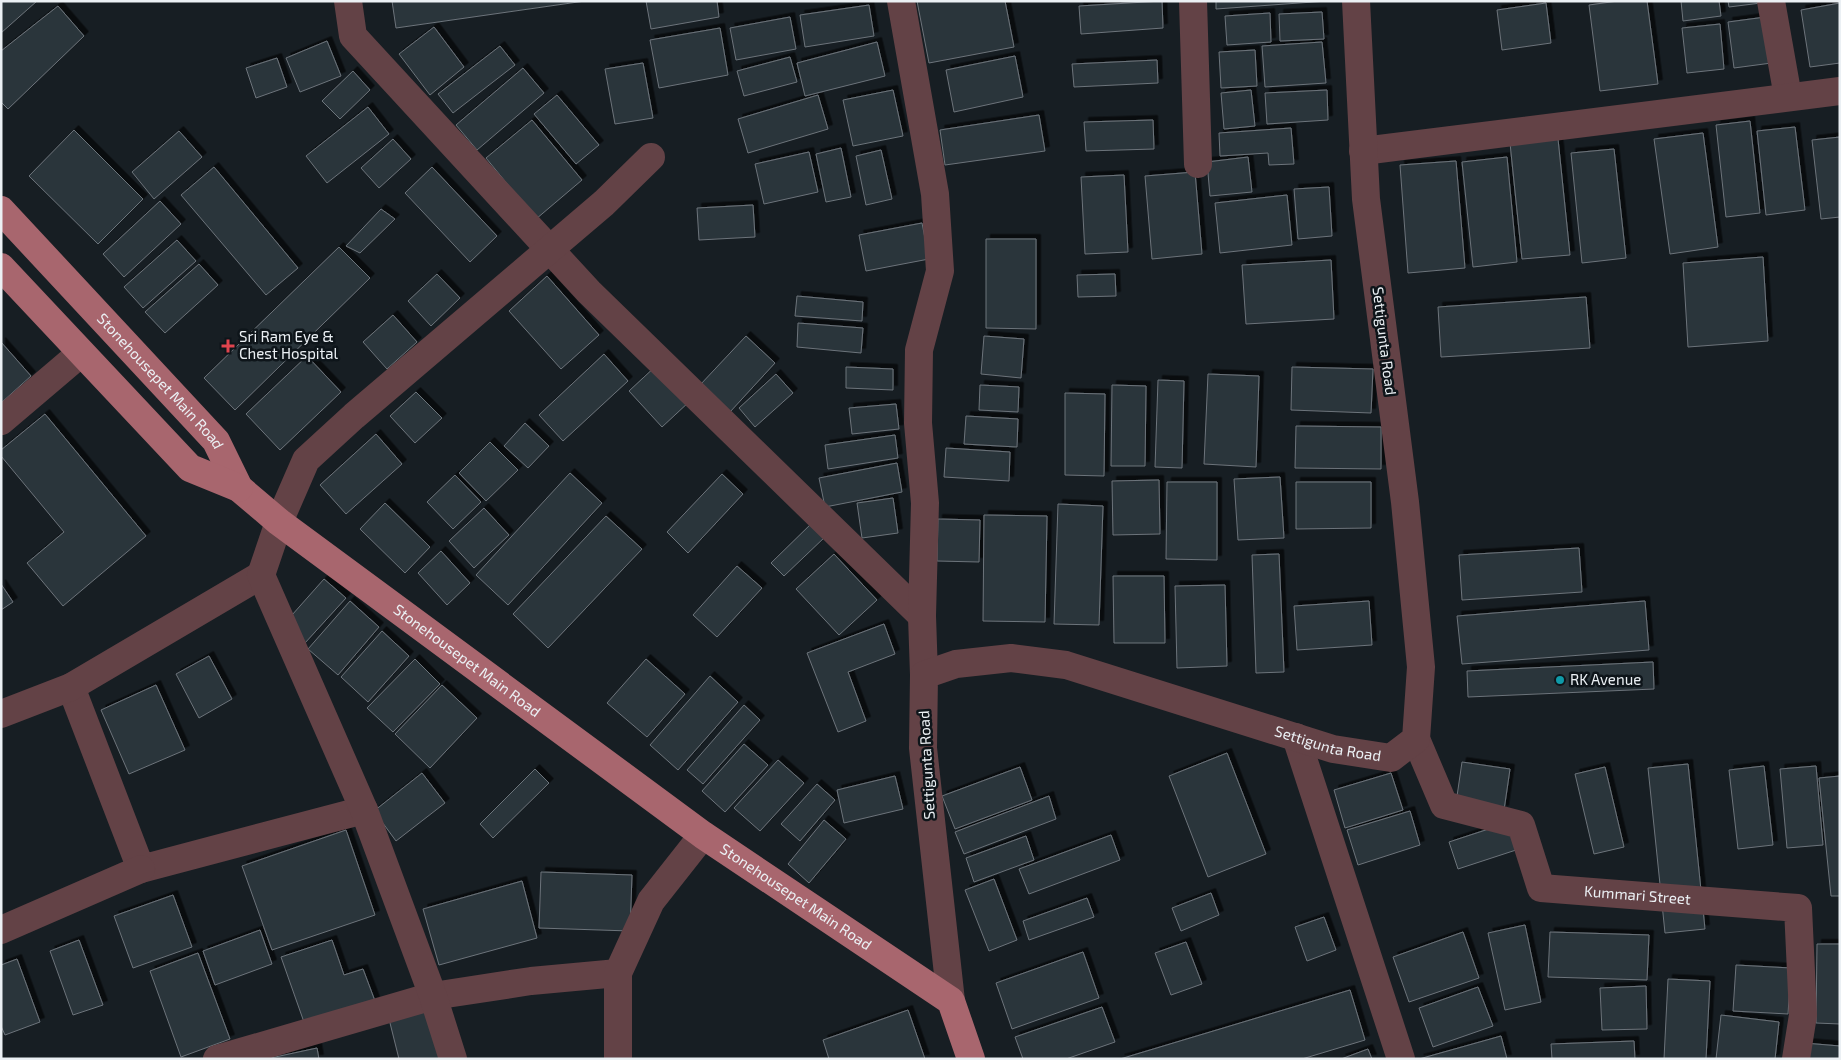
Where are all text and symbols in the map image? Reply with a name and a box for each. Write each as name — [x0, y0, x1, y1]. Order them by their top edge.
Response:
street label: Settigunta Road — [1369, 286, 1401, 396]
street label: Stonehousepet Main Road — [94, 309, 228, 451]
place label: Sri Ram Eye & Chest Hospital — [239, 327, 339, 362]
marker: Sri Ram Eye & Chest Hospital — [221, 339, 235, 353]
street label: Stonehousepet Main Road — [390, 600, 545, 720]
place label: RK Avenue — [1570, 670, 1641, 688]
marker: RK Avenue — [1554, 674, 1566, 686]
street label: Settigunta Road — [914, 710, 938, 820]
street label: Settigunta Road — [1273, 721, 1383, 764]
street label: Stonehousepet Main Road — [717, 839, 875, 953]
street label: Kummari Street — [1584, 881, 1692, 908]

